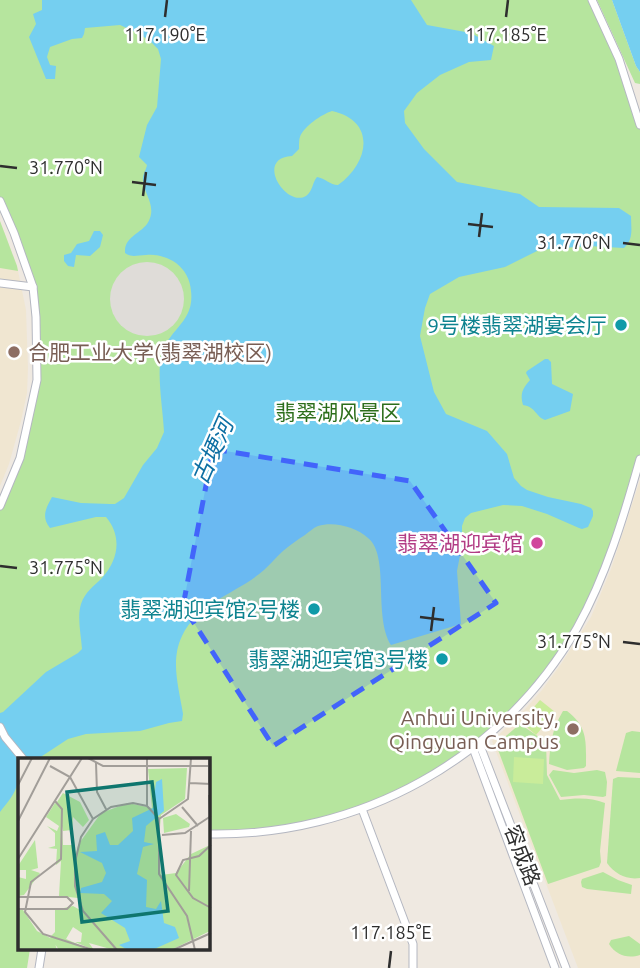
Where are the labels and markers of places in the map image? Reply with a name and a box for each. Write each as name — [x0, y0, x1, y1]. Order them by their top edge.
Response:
place label: 9号楼翡翠湖宴会厅 — [427, 313, 607, 337]
marker: 9号楼翡翠湖宴会厅 — [613, 317, 629, 333]
place label: 合肥工业大学(翡翠湖校区) — [28, 340, 272, 364]
marker: 合肥工业大学(翡翠湖校区) — [6, 344, 22, 360]
place label: 翡翠湖迎宾馆 — [397, 531, 523, 555]
marker: 翡翠湖迎宾馆 — [529, 535, 545, 551]
place label: 翡翠湖迎宾馆2号楼 — [120, 597, 300, 621]
marker: 翡翠湖迎宾馆2号楼 — [306, 601, 322, 617]
place label: 翡翠湖迎宾馆3号楼 — [248, 647, 428, 671]
marker: 翡翠湖迎宾馆3号楼 — [434, 651, 450, 667]
place label: Anhui University, Qingyuan Campus — [389, 705, 559, 753]
marker: Anhui University, Qingyuan Campus — [565, 721, 581, 737]

